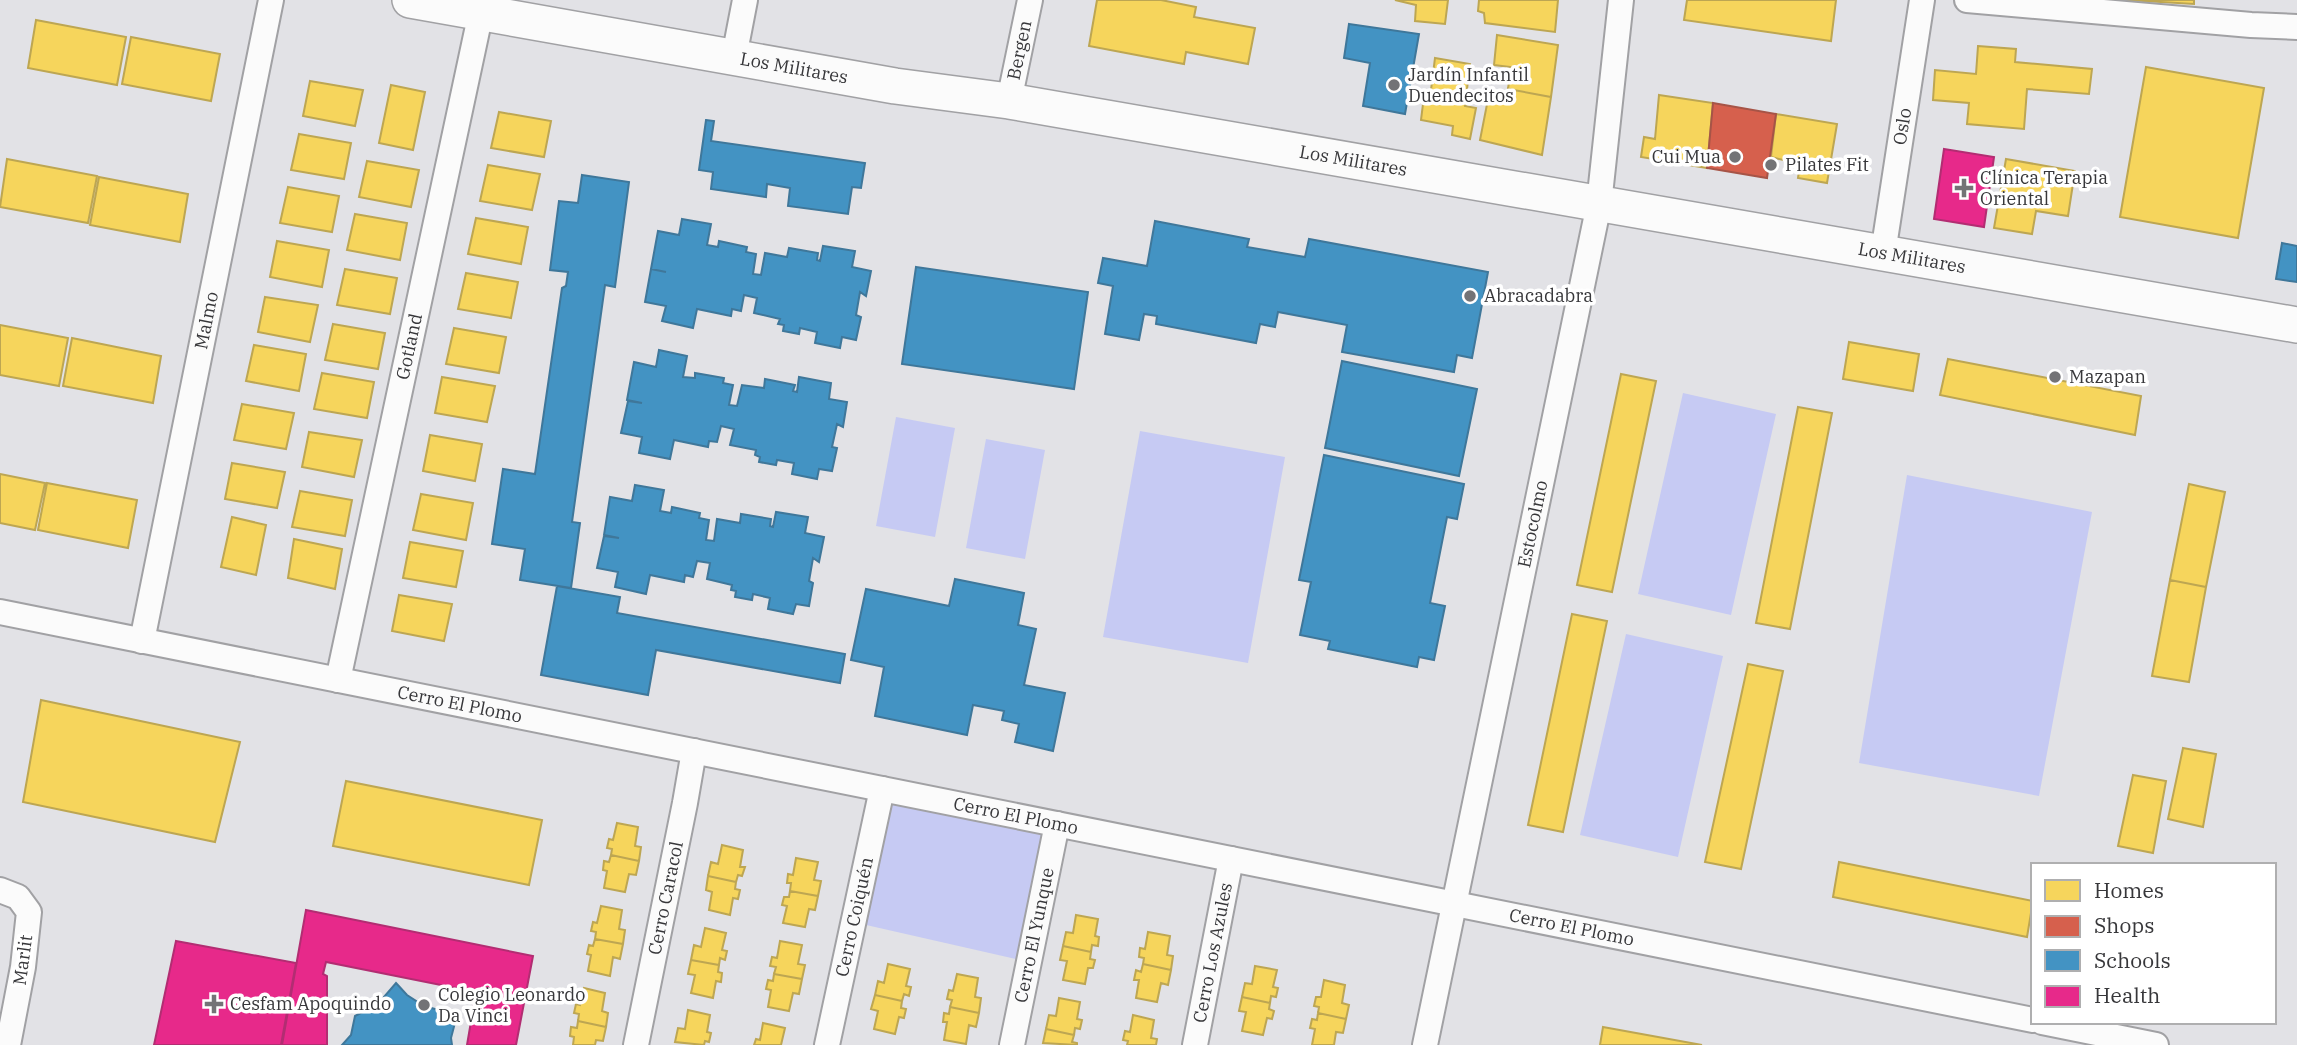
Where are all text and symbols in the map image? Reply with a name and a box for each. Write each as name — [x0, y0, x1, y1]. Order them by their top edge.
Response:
street label: Bergen — [1002, 18, 1037, 82]
street label: Los Militares — [738, 47, 850, 88]
place label: Jardín Infantil Duendecitos — [1408, 63, 1529, 107]
marker: Jardín Infantil Duendecitos — [1386, 77, 1402, 93]
street label: Oslo — [1888, 106, 1916, 147]
street label: Los Militares — [1298, 140, 1409, 181]
place label: Cui Mua — [1652, 145, 1721, 168]
marker: Cui Mua — [1727, 149, 1743, 165]
place label: Pilates Fit — [1785, 153, 1869, 176]
marker: Pilates Fit — [1763, 157, 1779, 173]
place label: Clínica Terapia Oriental — [1980, 166, 2108, 210]
marker: Clínica Terapia Oriental — [1954, 178, 1974, 198]
street label: Los Militares — [1856, 237, 1968, 278]
place label: Abracadabra — [1484, 284, 1593, 307]
marker: Abracadabra — [1462, 288, 1478, 304]
street label: Malmo — [189, 290, 223, 351]
street label: Gotland — [391, 311, 427, 382]
place label: Mazapan — [2069, 365, 2146, 388]
marker: Mazapan — [2047, 369, 2063, 385]
street label: Estocolmo — [1512, 478, 1553, 570]
street label: Cerro El Plomo — [396, 680, 524, 728]
street label: Cerro El Plomo — [951, 792, 1080, 839]
street label: Cerro Caracol — [643, 839, 688, 957]
street label: Cerro Coiquén — [830, 855, 878, 979]
legend — [2031, 863, 2276, 1024]
street label: Cerro El Yunque — [1009, 865, 1059, 1005]
text: Homes — [2094, 876, 2164, 904]
street label: Cerro Los Azules — [1188, 881, 1237, 1025]
street label: Cerro El Plomo — [1507, 903, 1636, 951]
text: Shops — [2094, 911, 2154, 939]
street label: Marlit — [8, 933, 37, 987]
text: Schools — [2094, 946, 2171, 974]
text: Health — [2094, 981, 2160, 1009]
place label: Colegio Leonardo Da Vinci — [438, 983, 585, 1027]
place label: Cesfam Apoquindo — [230, 992, 391, 1015]
marker: Cesfam Apoquindo — [204, 994, 224, 1014]
marker: Colegio Leonardo Da Vinci — [416, 997, 432, 1013]

